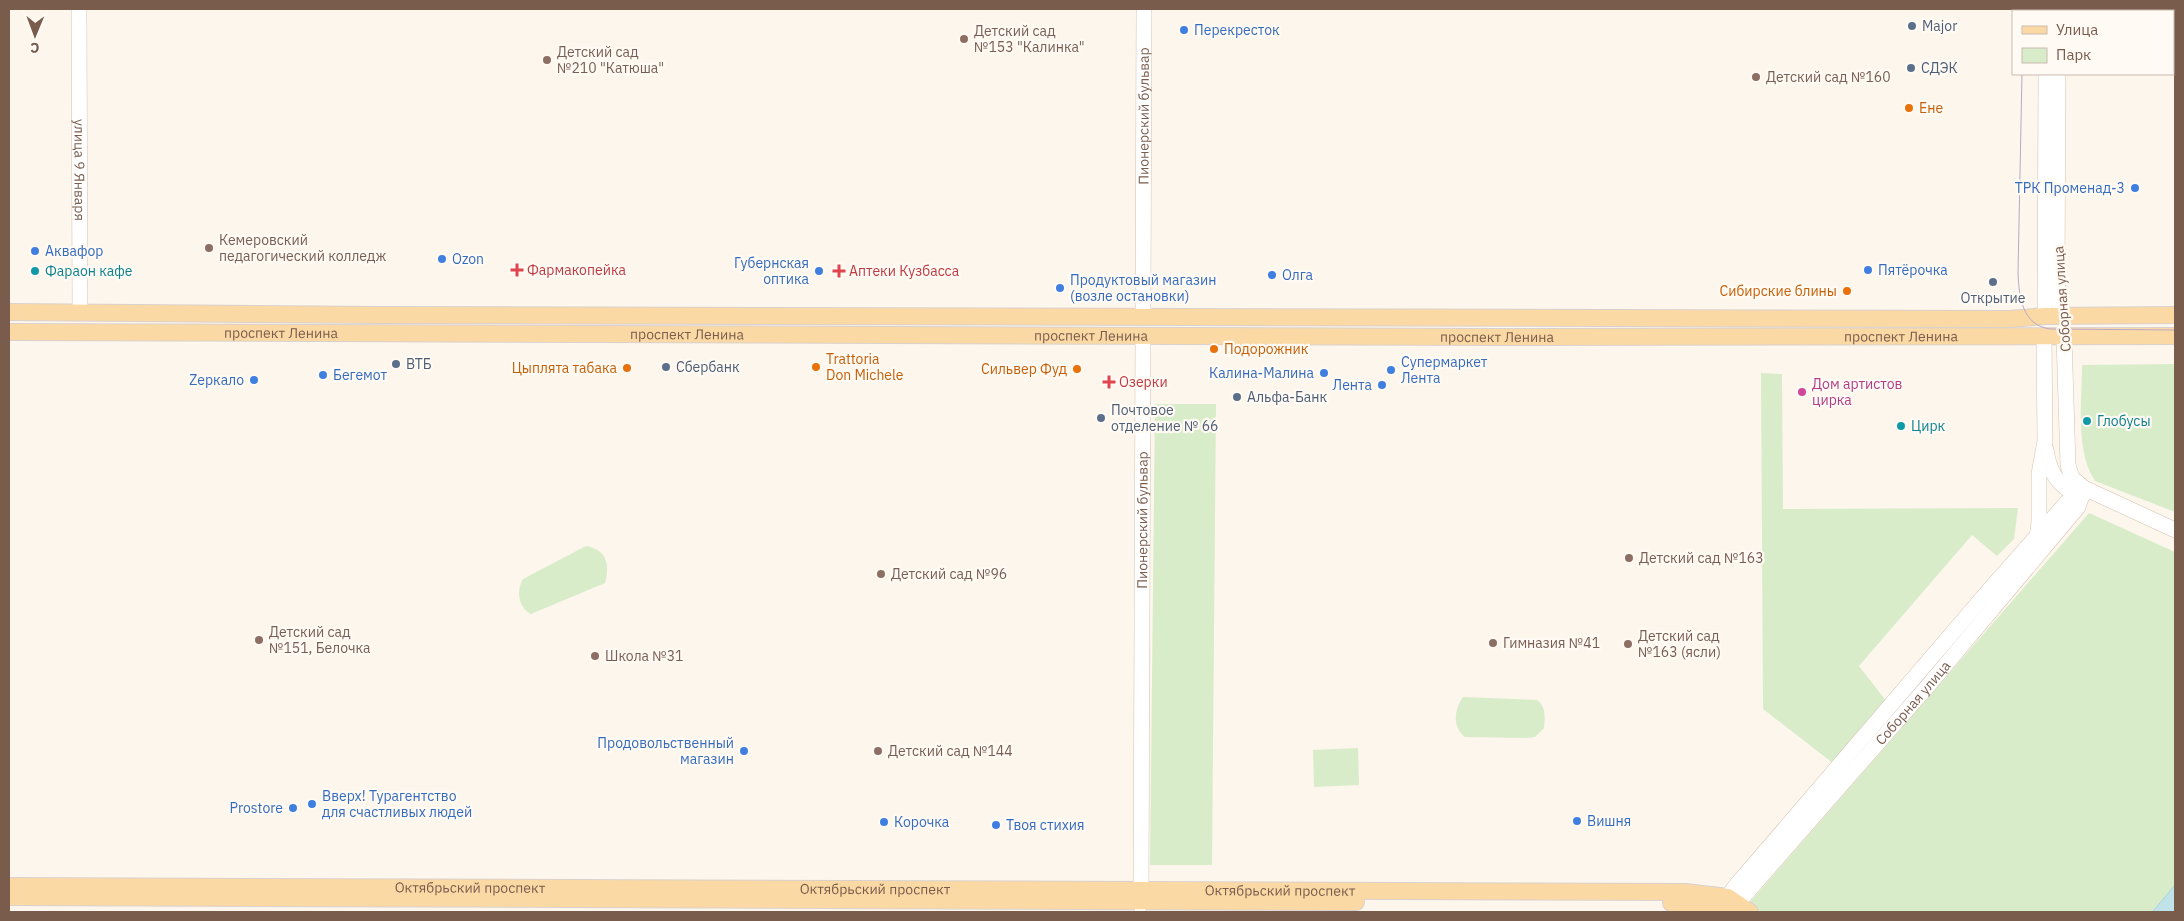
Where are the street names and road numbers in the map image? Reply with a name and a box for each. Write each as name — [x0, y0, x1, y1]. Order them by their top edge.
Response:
street label: Пионерский бульвар — [1134, 47, 1153, 185]
street label: улица 9 Января — [70, 119, 89, 221]
street label: Соборная улица — [2049, 245, 2075, 352]
street label: проспект Ленина — [224, 324, 338, 342]
street label: проспект Ленина — [630, 325, 744, 343]
street label: проспект Ленина — [1034, 326, 1148, 345]
street label: проспект Ленина — [1844, 327, 1958, 345]
street label: проспект Ленина — [1440, 328, 1554, 346]
street label: Пионерский бульвар — [1133, 451, 1152, 589]
street label: Соборная улица — [1871, 657, 1955, 749]
street label: Октябрьский проспект — [395, 878, 546, 897]
street label: Октябрьский проспект — [800, 880, 951, 898]
street label: Октябрьский проспект — [1205, 881, 1356, 900]

